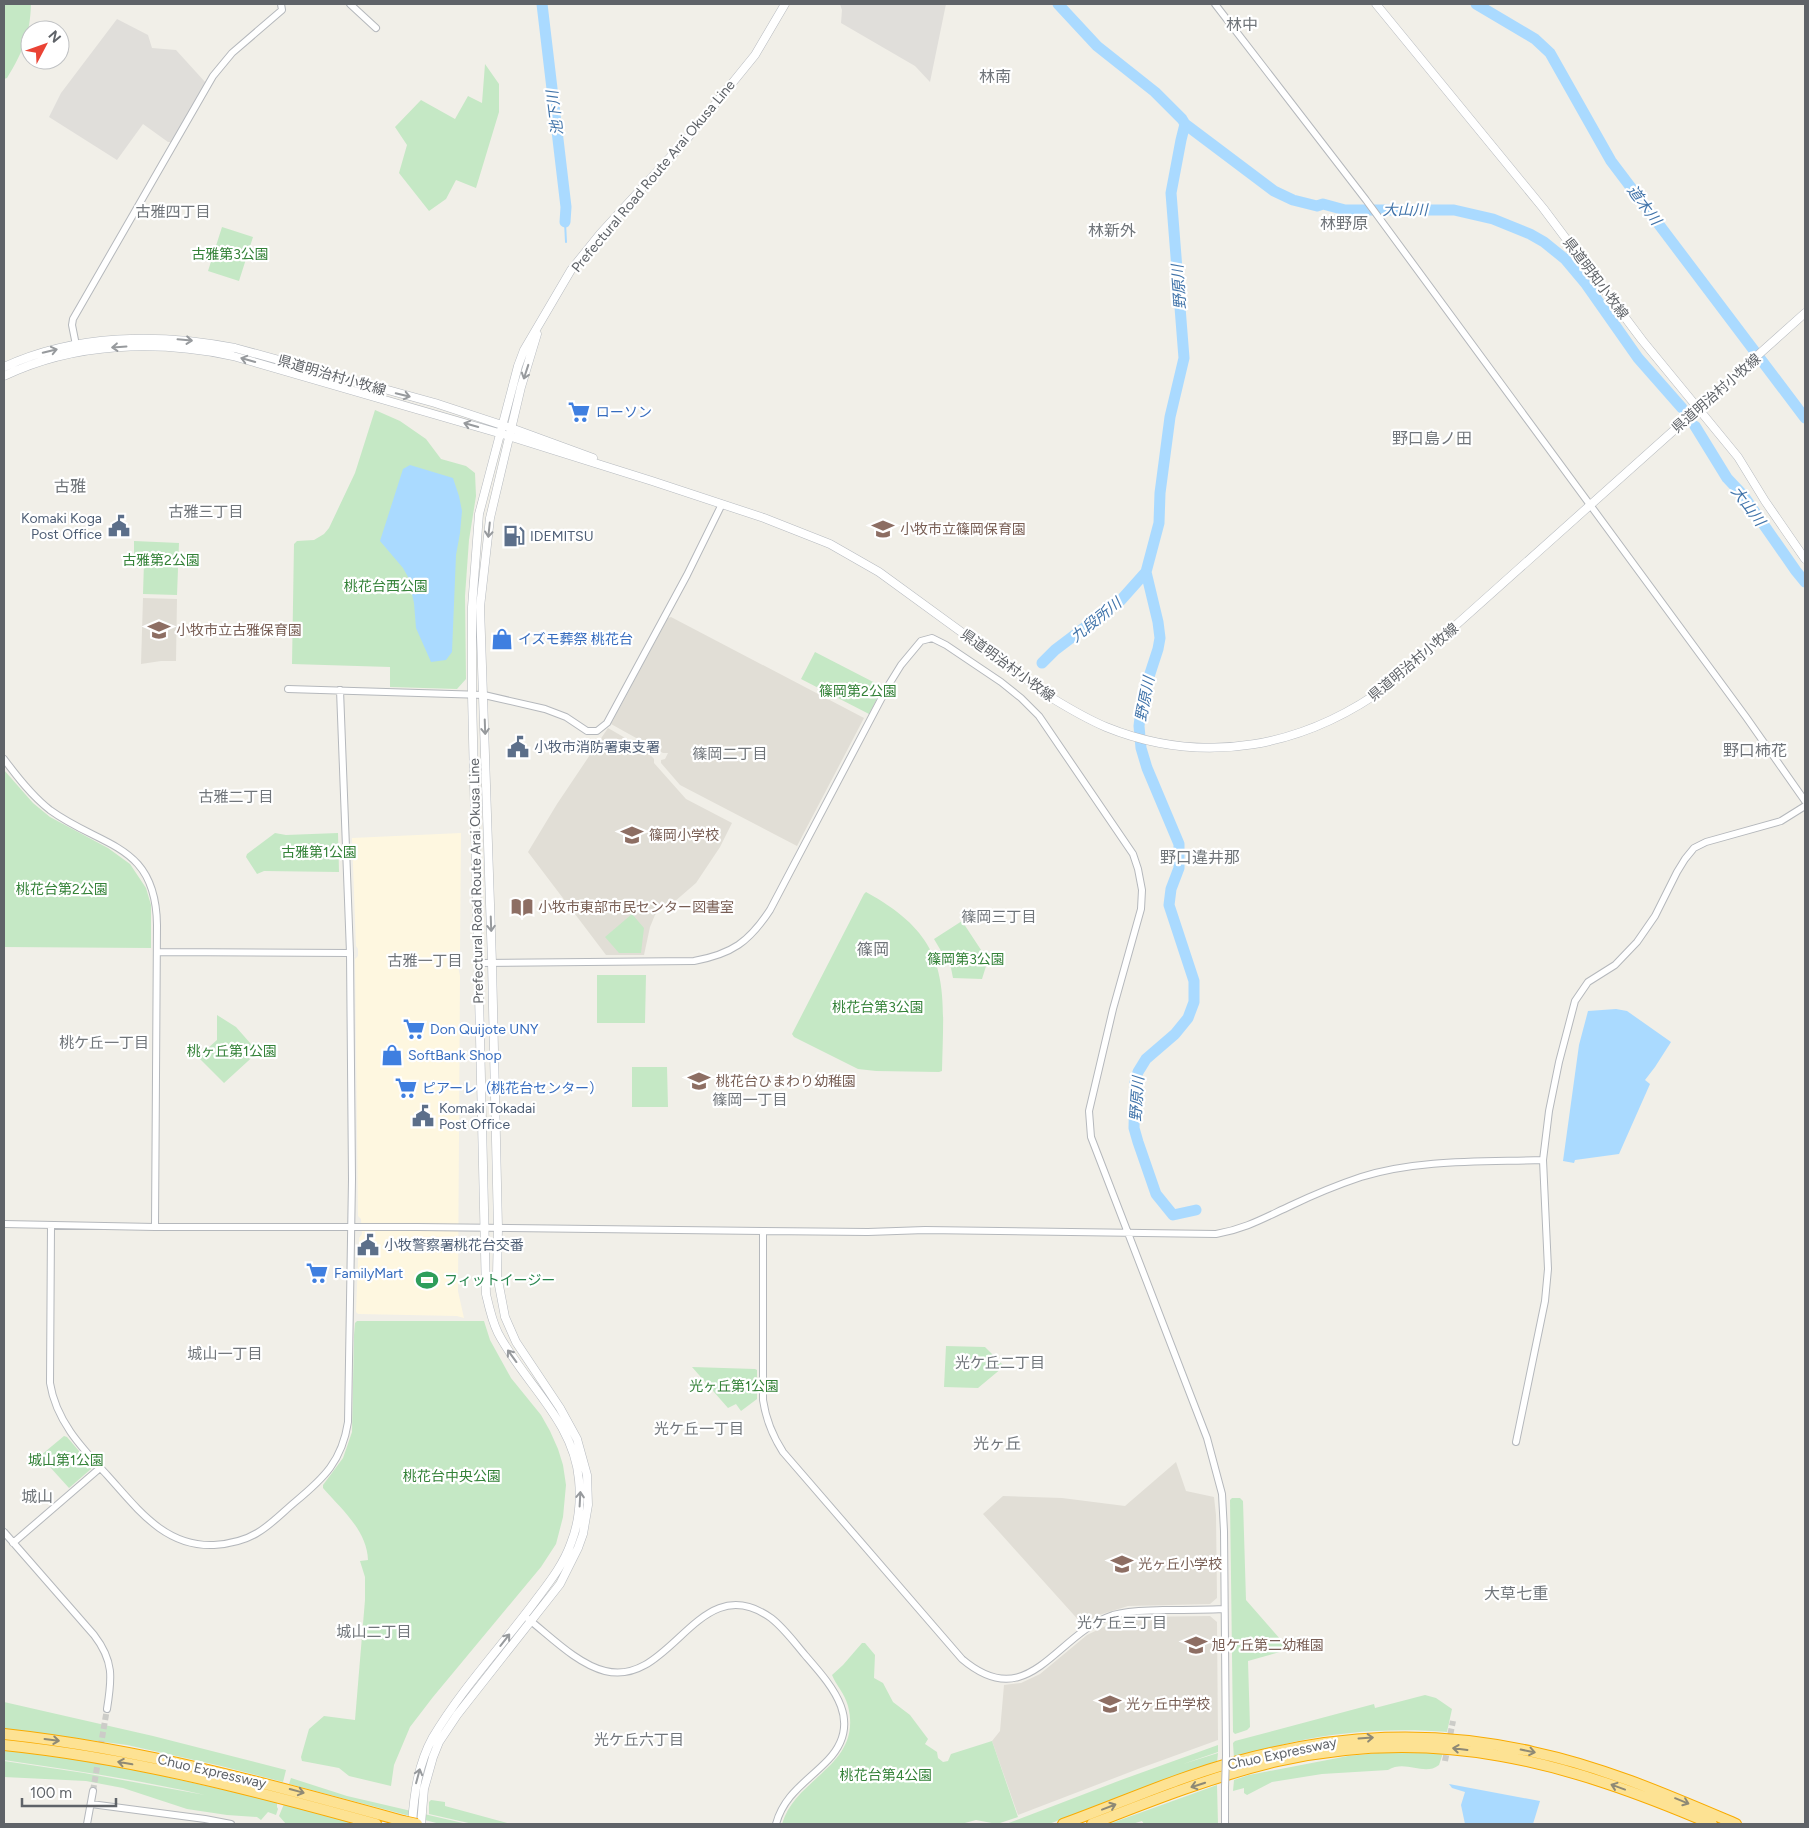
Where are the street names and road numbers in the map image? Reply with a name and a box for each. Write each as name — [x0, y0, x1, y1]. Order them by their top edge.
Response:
street label: Prefectural Road Route Arai Okusa Line — [568, 77, 739, 276]
street label: 県道明知小牧線 — [1559, 234, 1632, 323]
street label: 県道明治村小牧線 — [1668, 350, 1764, 437]
street label: 県道明治村小牧線 — [276, 352, 388, 399]
street label: 県道明治村小牧線 — [1365, 620, 1462, 705]
street label: 県道明治村小牧線 — [957, 626, 1058, 705]
street label: Prefectural Road Route Arai Okusa Line — [466, 758, 487, 1004]
street label: Chuo Expressway — [1226, 1733, 1339, 1773]
street label: Chuo Expressway — [156, 1751, 269, 1792]

